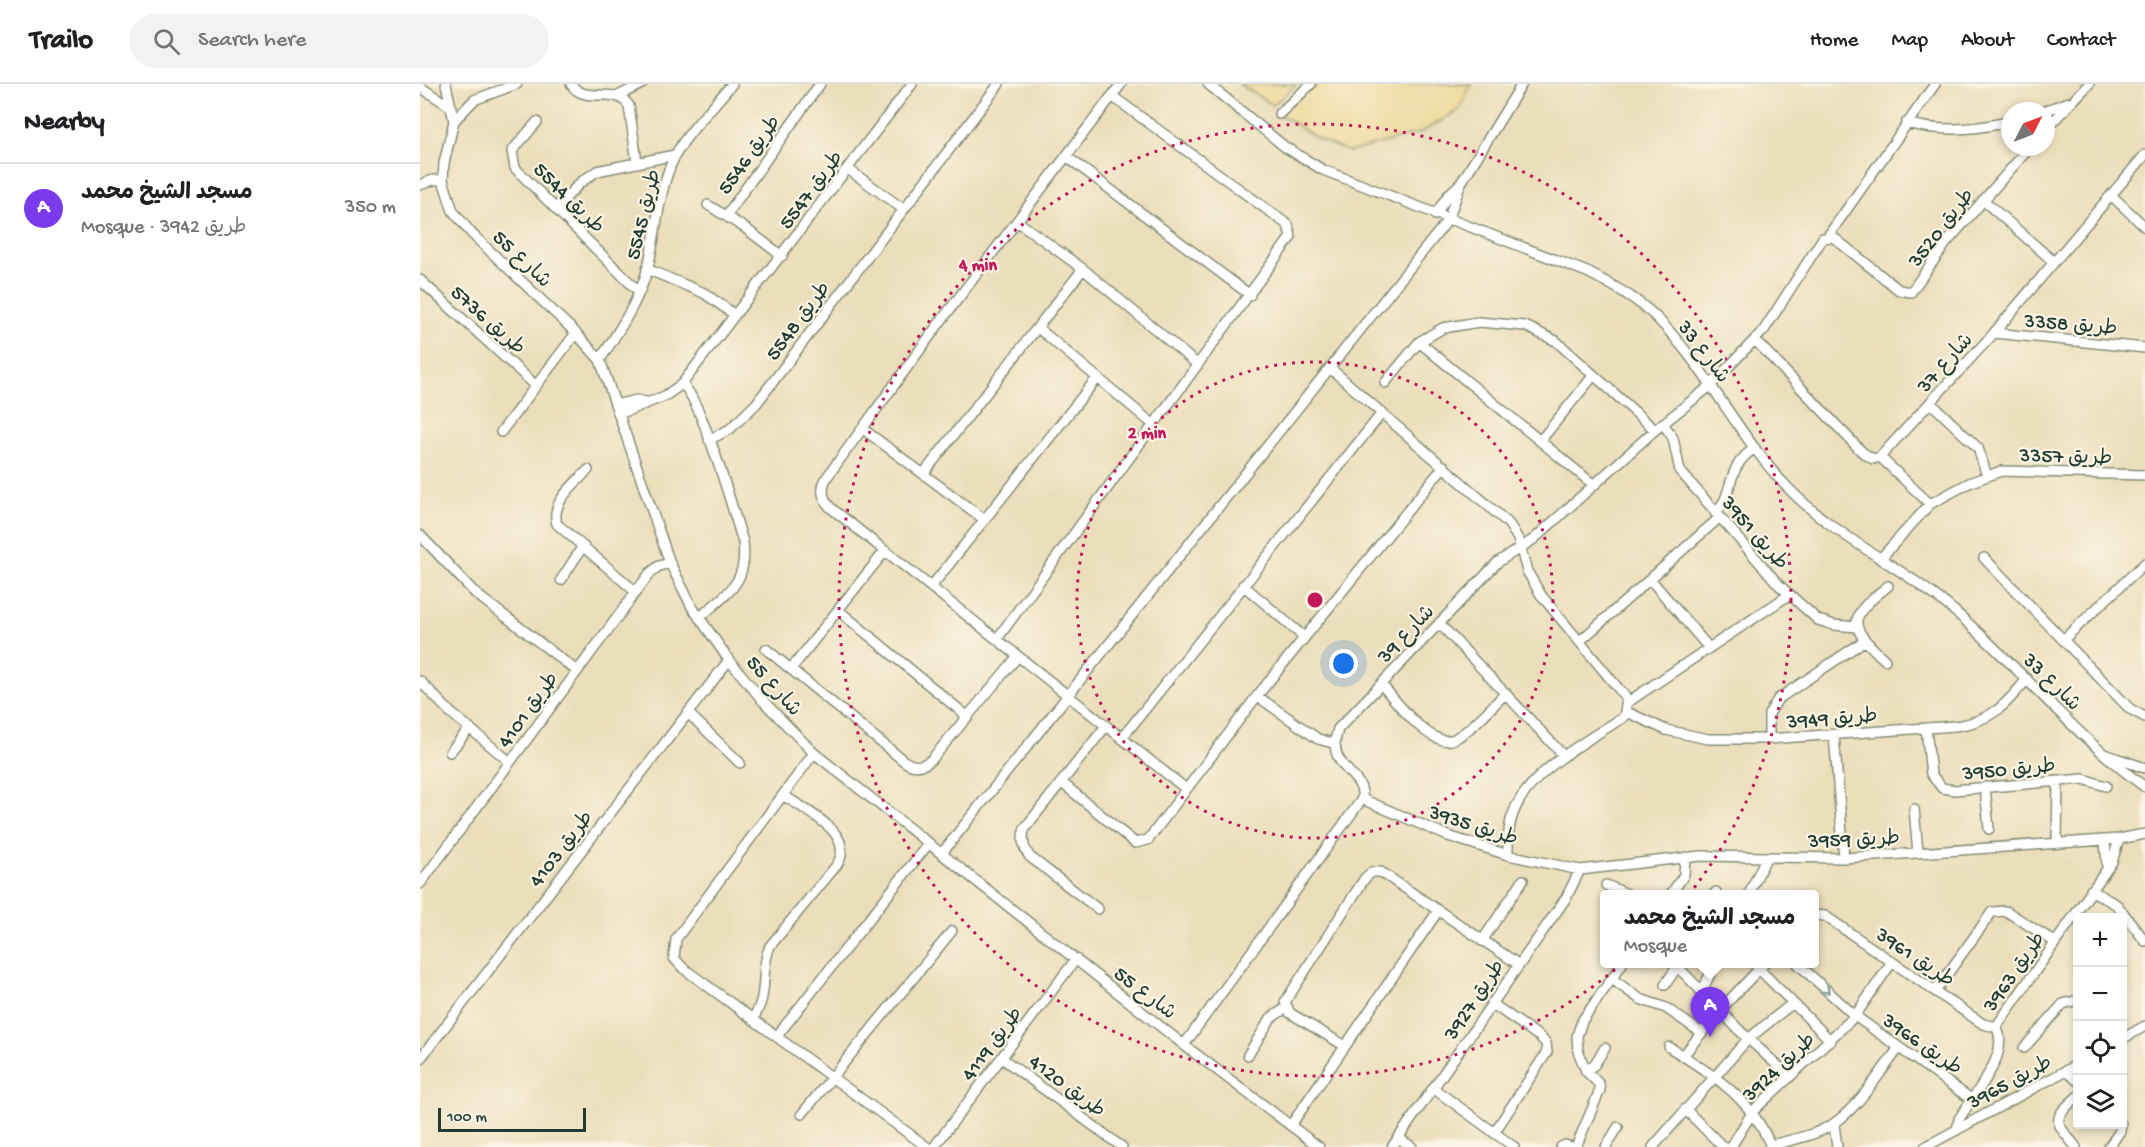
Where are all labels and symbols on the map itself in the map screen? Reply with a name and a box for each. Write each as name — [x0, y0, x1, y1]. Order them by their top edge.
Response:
north arrow — [2001, 102, 2055, 156]
street label: طريق 5546 — [714, 112, 788, 201]
street label: طريق 5547 — [775, 147, 850, 235]
street label: طريق 5544 — [526, 158, 609, 241]
street label: طريق 5545 — [622, 167, 669, 263]
street label: طريق 3520 — [1904, 185, 1981, 274]
street label: شارع 55 — [486, 226, 555, 295]
text: 4 min — [958, 256, 997, 277]
street label: طريق 5548 — [762, 278, 838, 367]
street label: طريق 5736 — [444, 281, 529, 362]
street label: طريق 3358 — [2022, 310, 2118, 343]
street label: شارع 33 — [1670, 316, 1734, 389]
street label: شارع 37 — [1912, 329, 1980, 400]
text: 2 min — [1128, 424, 1167, 445]
street label: طريق 3357 — [2018, 444, 2113, 473]
street label: طريق 3951 — [1714, 491, 1792, 576]
centre of rings — [1305, 590, 1325, 610]
street label: شارع 39 — [1373, 601, 1441, 671]
street label: شارع 33 — [2015, 648, 2085, 718]
your location — [1329, 649, 1358, 678]
street label: شارع 55 — [739, 652, 806, 723]
street label: طريق 4101 — [494, 668, 566, 754]
street label: طريق 3949 — [1785, 705, 1878, 736]
street label: طريق 3950 — [1961, 755, 2057, 788]
street label: طريق 3935 — [1424, 801, 1521, 854]
street label: طريق 4103 — [525, 807, 600, 893]
street label: طريق 3959 — [1807, 827, 1901, 856]
street label: طريق 3961 — [1869, 923, 1958, 994]
street label: طريق 3963 — [1979, 928, 2053, 1019]
street label: طريق 3927 — [1439, 956, 1512, 1047]
street label: شارع 55 — [1108, 963, 1180, 1027]
one-way arrow — [1820, 983, 1830, 994]
pin: A — [1690, 988, 1730, 1037]
street label: طريق 4119 — [958, 1003, 1030, 1087]
street label: طريق 3966 — [1875, 1009, 1966, 1082]
street label: طريق 3924 — [1738, 1028, 1822, 1109]
street label: طريق 4120 — [1023, 1051, 1109, 1125]
street label: طريق 3965 — [1963, 1051, 2057, 1117]
scale bar — [438, 1105, 586, 1132]

